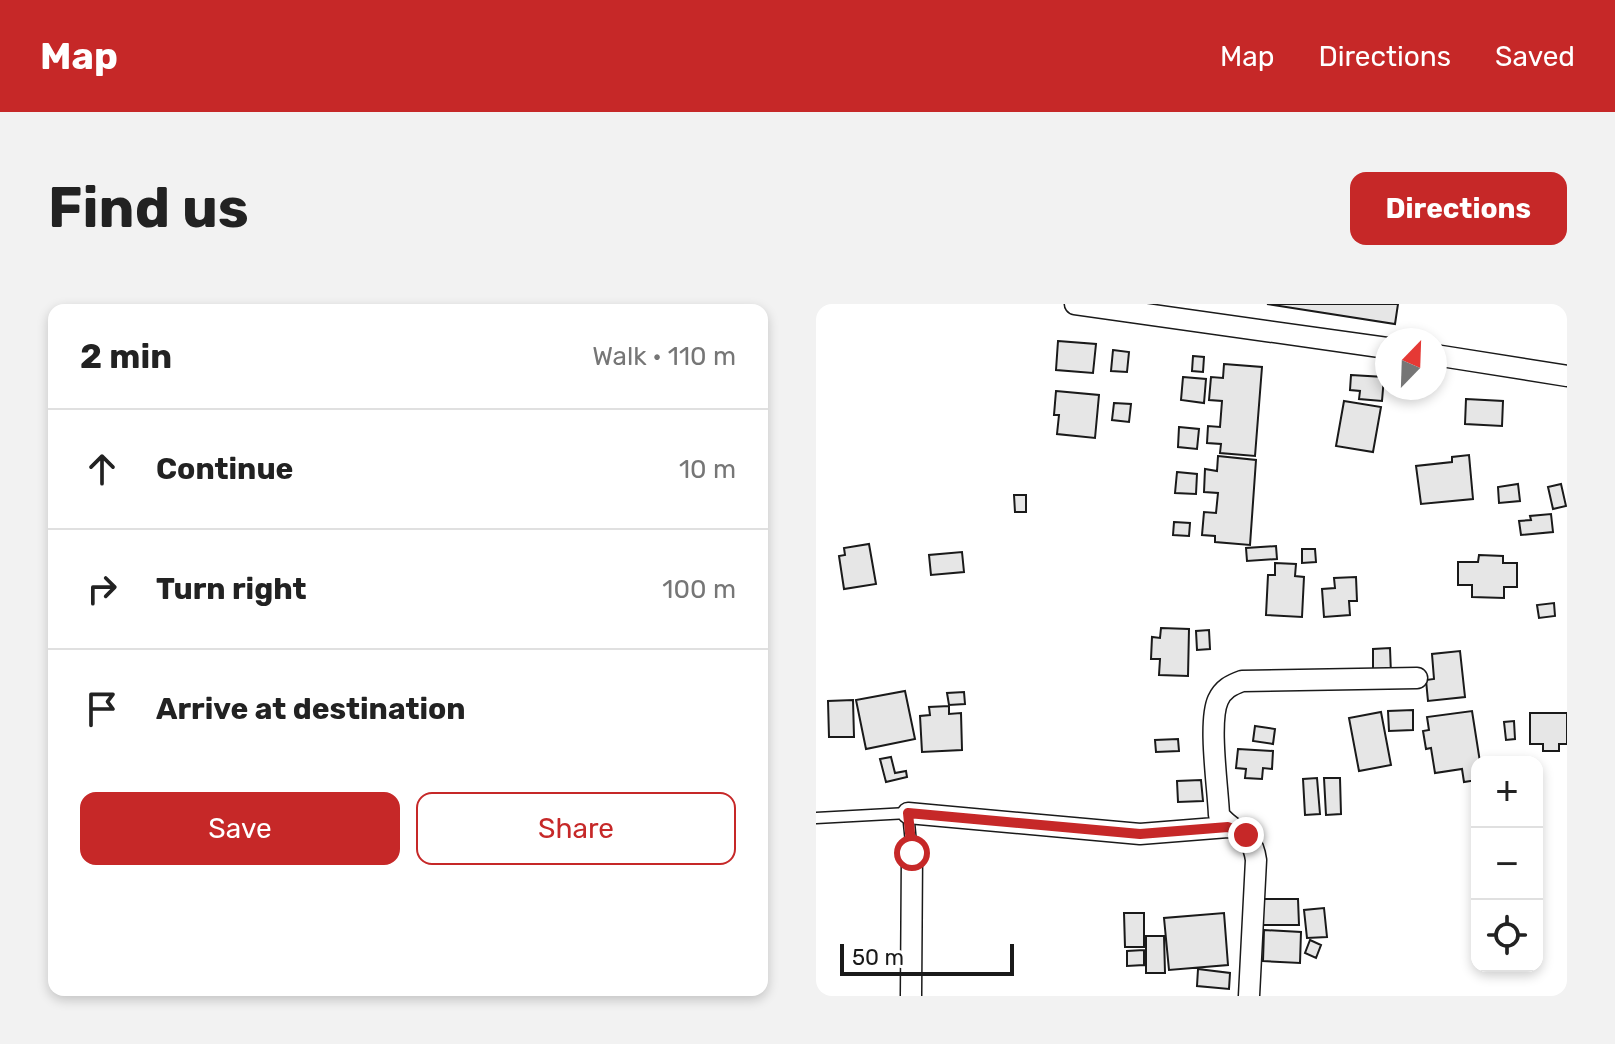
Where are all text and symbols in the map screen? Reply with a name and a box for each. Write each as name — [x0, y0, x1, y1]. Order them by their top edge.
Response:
text: Map — [40, 33, 118, 79]
text: Map — [1220, 40, 1274, 73]
text: Directions — [1318, 40, 1451, 73]
text: Saved — [1495, 40, 1575, 73]
button: Directions — [1350, 172, 1567, 245]
text: Find us — [48, 175, 249, 241]
north arrow — [1375, 328, 1447, 400]
text: 2 min — [80, 336, 172, 377]
text: Walk · 110 m — [592, 341, 736, 372]
icon: ahead — [80, 447, 124, 491]
text: Continue — [156, 451, 293, 487]
text: 10 m — [679, 454, 736, 485]
icon: right — [80, 567, 124, 611]
text: Turn right — [156, 571, 307, 607]
text: 100 m — [662, 574, 736, 605]
icon: arrive — [80, 687, 124, 731]
text: Arrive at destination — [156, 691, 466, 727]
map controls — [1471, 756, 1543, 972]
button: + — [1471, 756, 1543, 828]
button: Save — [80, 792, 400, 865]
button: Share — [416, 792, 736, 865]
route end — [1228, 817, 1264, 853]
button: − — [1471, 828, 1543, 900]
route start — [894, 835, 930, 871]
button: locate — [1471, 900, 1543, 972]
scale bar — [840, 940, 1014, 976]
text: 50 m — [852, 944, 904, 971]

